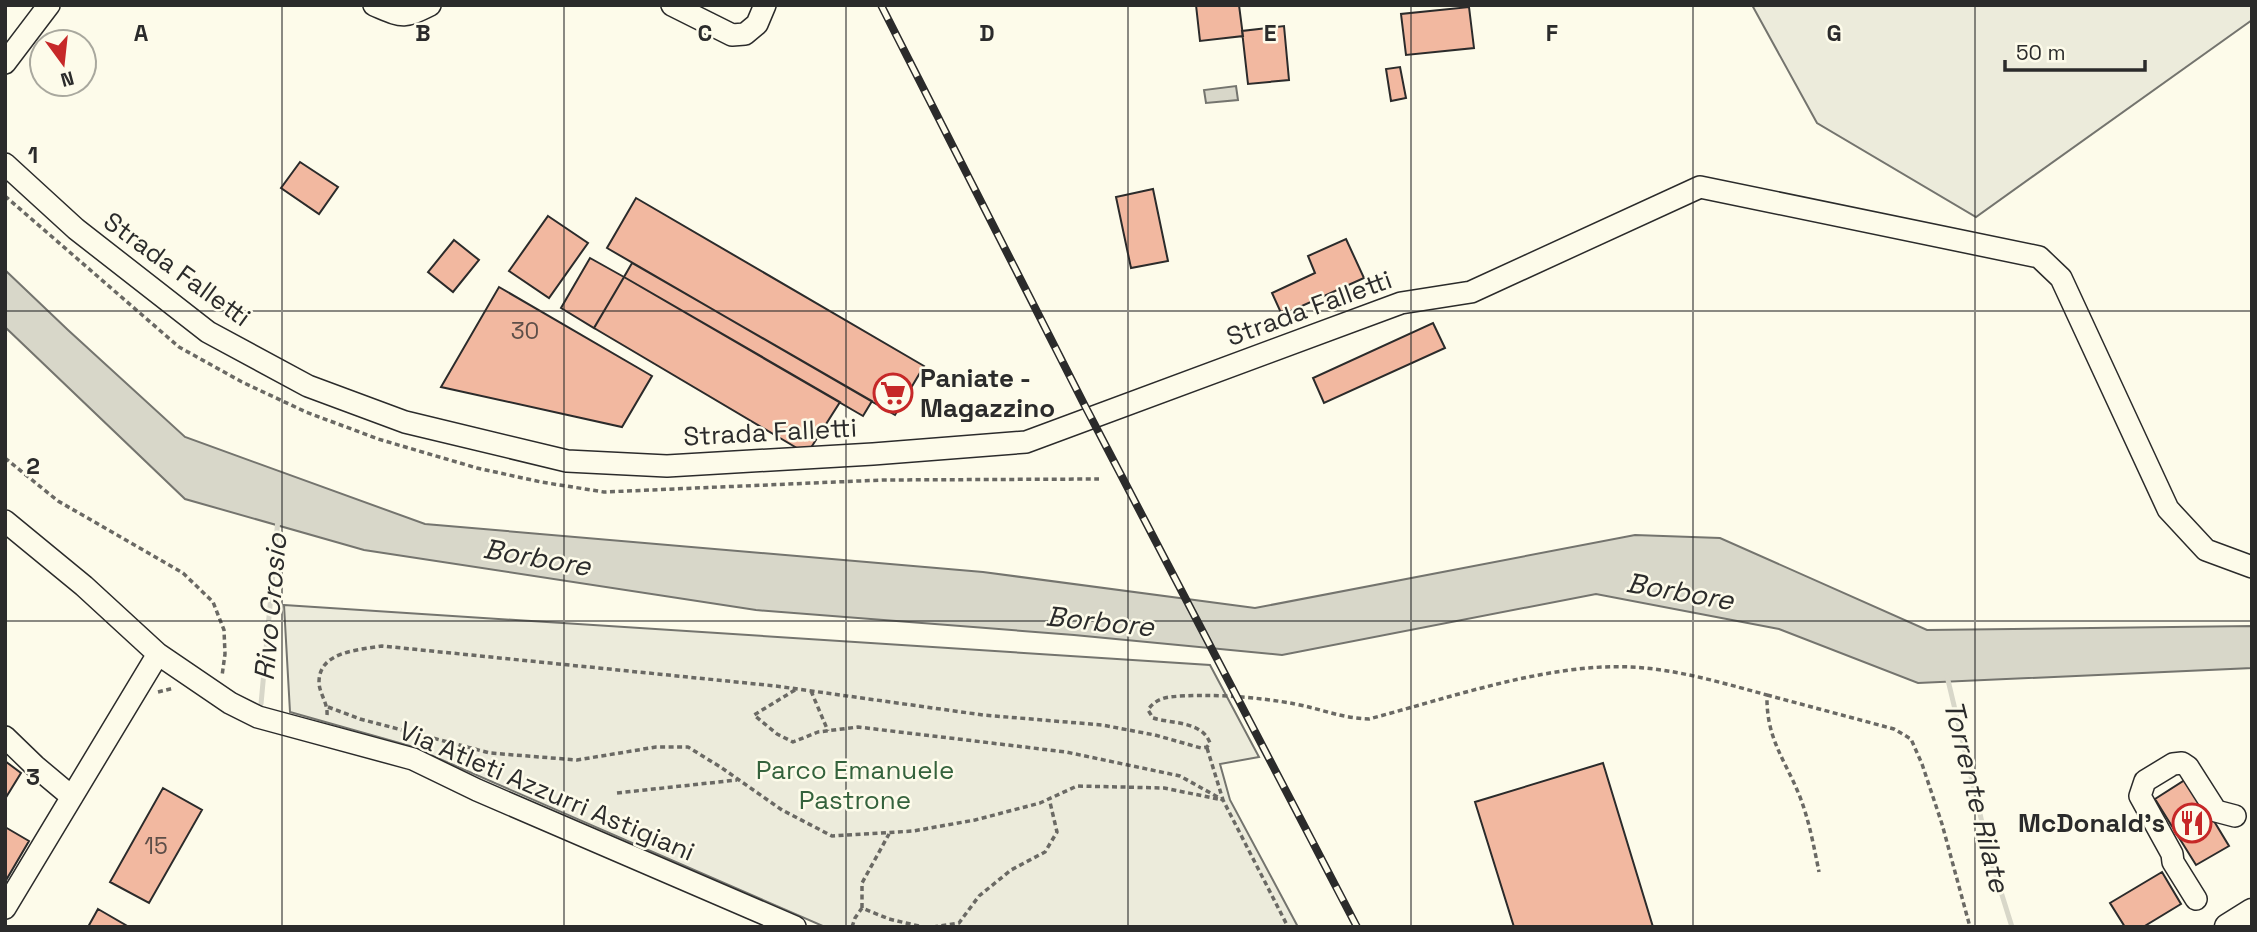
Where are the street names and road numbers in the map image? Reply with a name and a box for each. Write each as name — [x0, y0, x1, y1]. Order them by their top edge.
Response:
street label: Strada Falletti — [97, 204, 257, 334]
street label: Strada Falletti — [1221, 262, 1397, 354]
street label: Strada Falletti — [682, 410, 858, 454]
street label: Via Atleti Azzurri Astigiani — [394, 713, 700, 869]

